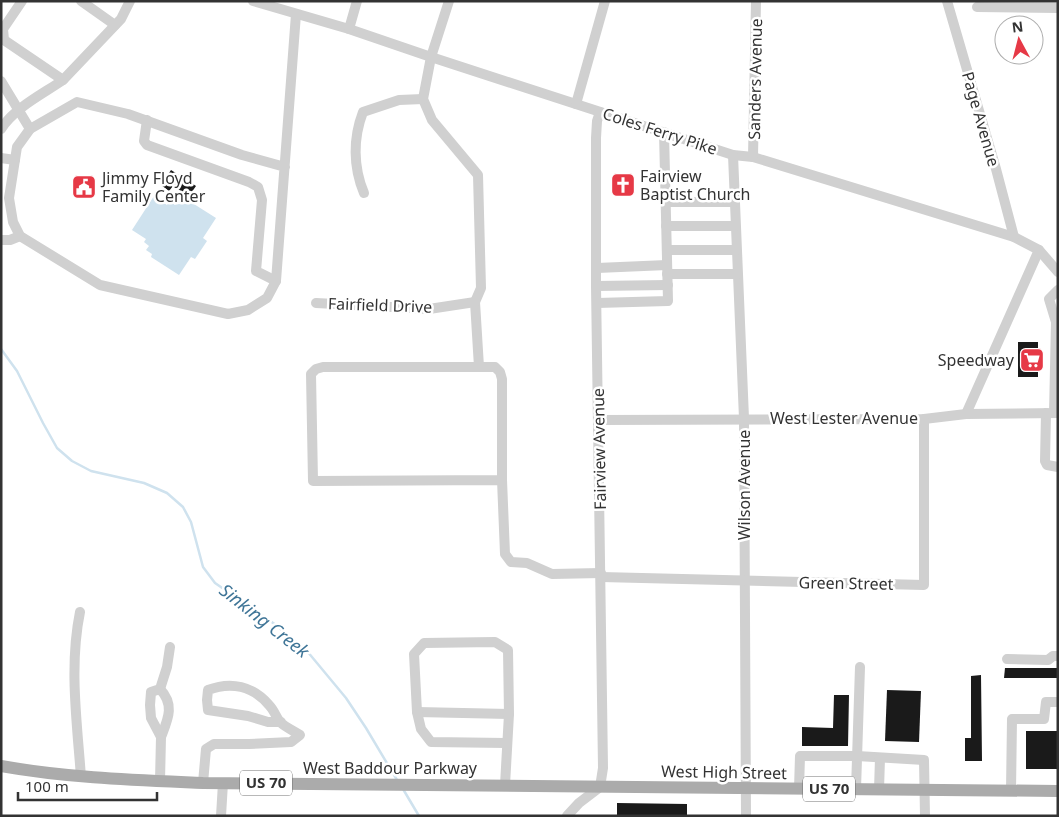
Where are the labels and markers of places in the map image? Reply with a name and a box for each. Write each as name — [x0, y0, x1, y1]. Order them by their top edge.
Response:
place label: Fairview Baptist Church — [640, 165, 750, 205]
place label: Jimmy Floyd Family Center — [100, 167, 206, 207]
church icon: Fairview Baptist Church — [610, 172, 636, 198]
public building icon: Jimmy Floyd Family Center — [71, 174, 97, 200]
supermarket icon: Speedway — [1019, 347, 1045, 373]
place label: Speedway — [938, 349, 1015, 371]

